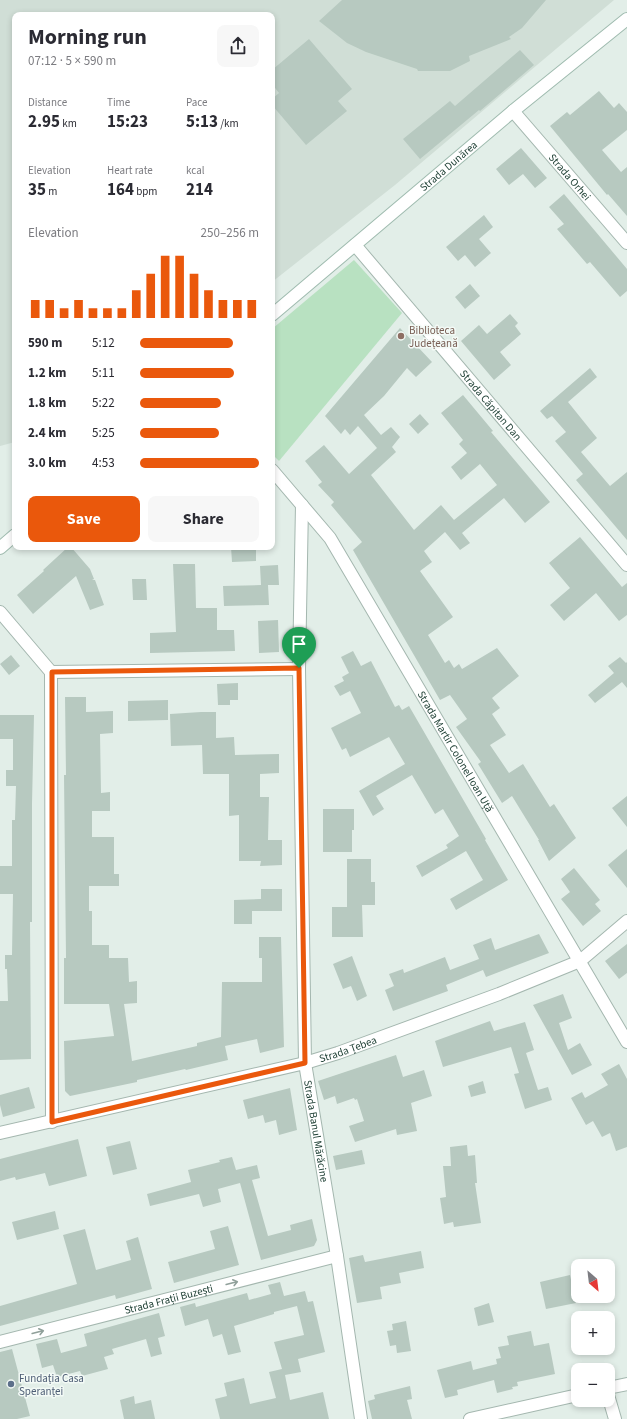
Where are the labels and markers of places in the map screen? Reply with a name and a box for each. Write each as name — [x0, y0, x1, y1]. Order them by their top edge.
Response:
place label: Biblioteca Județeană — [409, 323, 458, 351]
marker: Biblioteca Județeană — [396, 331, 406, 341]
pin — [282, 627, 316, 668]
place label: Fundația Casa Speranței — [19, 1371, 84, 1399]
marker: Fundația Casa Speranței — [6, 1379, 16, 1389]

